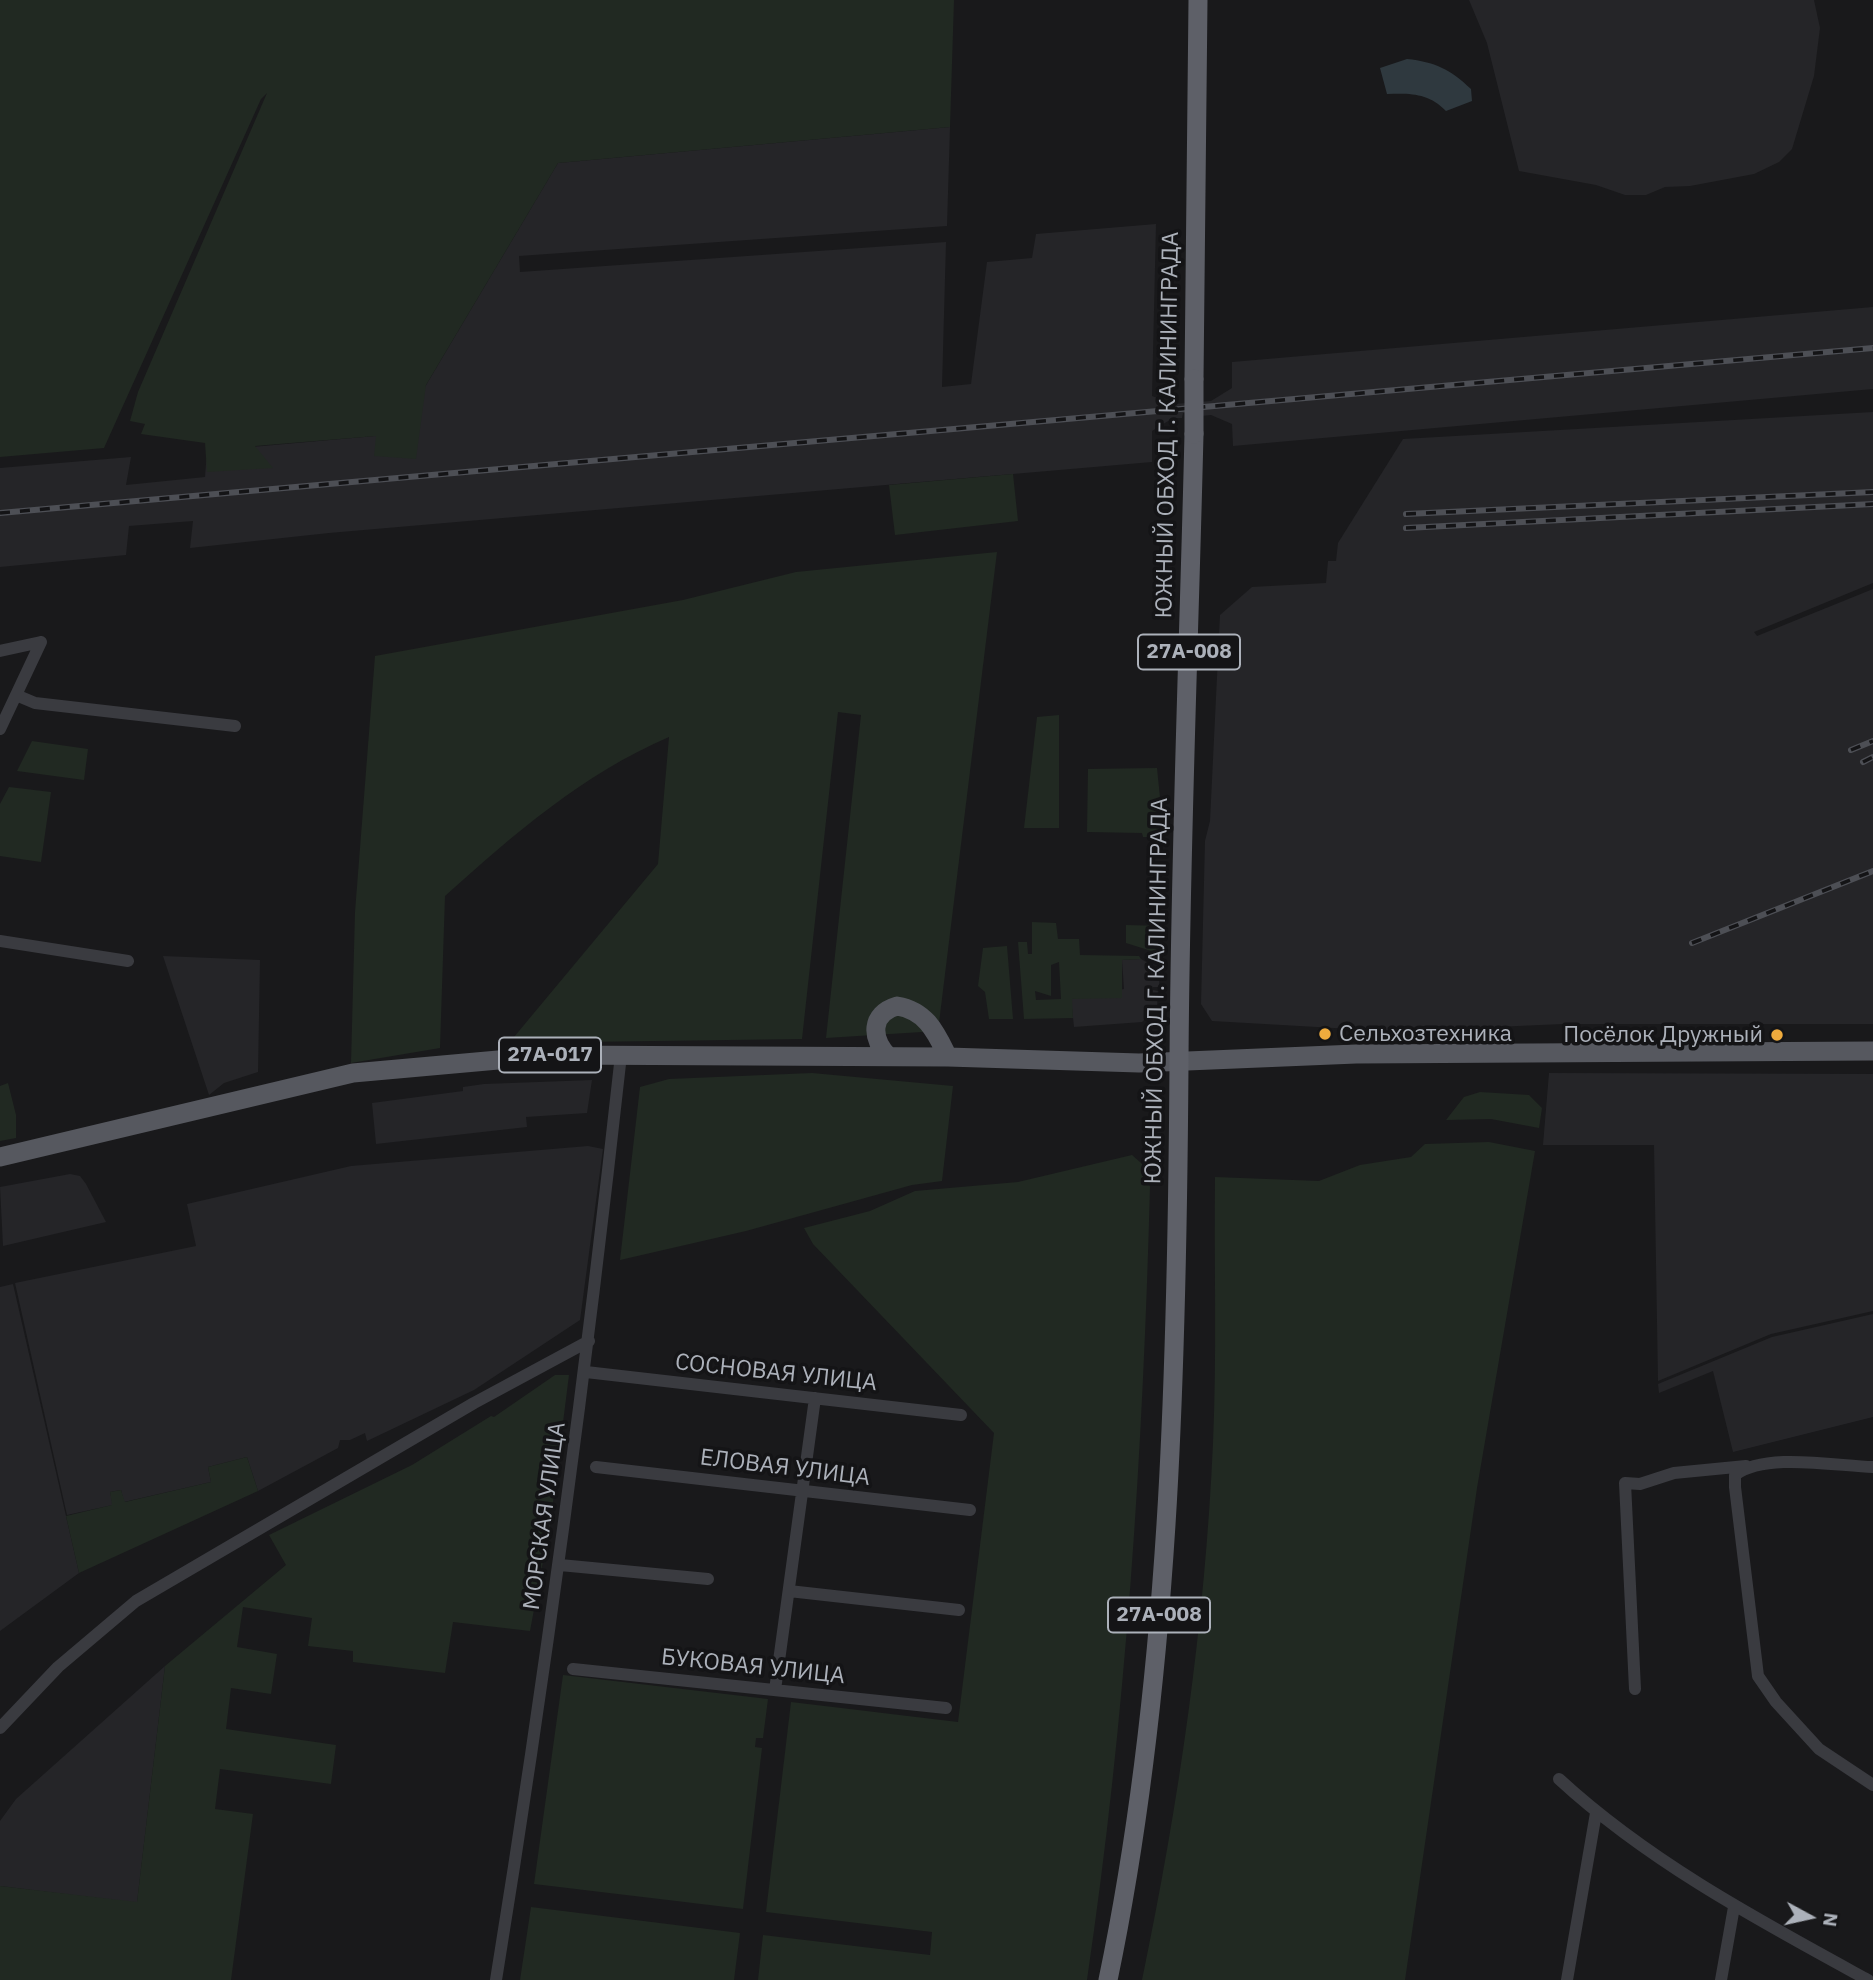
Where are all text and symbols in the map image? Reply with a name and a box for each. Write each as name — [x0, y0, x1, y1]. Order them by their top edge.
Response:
street label: ЮЖНЫЙ ОБХОД Г. КАЛИНИНГРАДА — [1151, 231, 1185, 619]
road number: 27А-008 — [1138, 634, 1240, 670]
street label: ЮЖНЫЙ ОБХОД Г. КАЛИНИНГРАДА — [1140, 797, 1174, 1185]
place label: Сельхозтехника — [1339, 1020, 1512, 1048]
place label: Посёлок Дружный — [1563, 1021, 1763, 1049]
marker: Сельхозтехника — [1317, 1026, 1333, 1042]
marker: Посёлок Дружный — [1769, 1027, 1785, 1043]
road number: 27А-017 — [499, 1038, 601, 1072]
street label: СОСНОВАЯ УЛИЦА — [674, 1349, 878, 1397]
street label: МОРСКАЯ УЛИЦА — [518, 1420, 572, 1612]
street label: ЕЛОВАЯ УЛИЦА — [698, 1444, 872, 1492]
road number: 27А-008 — [1108, 1598, 1210, 1632]
street label: БУКОВАЯ УЛИЦА — [660, 1644, 846, 1690]
north arrow — [1775, 1882, 1845, 1952]
text: N — [1818, 1911, 1844, 1928]

